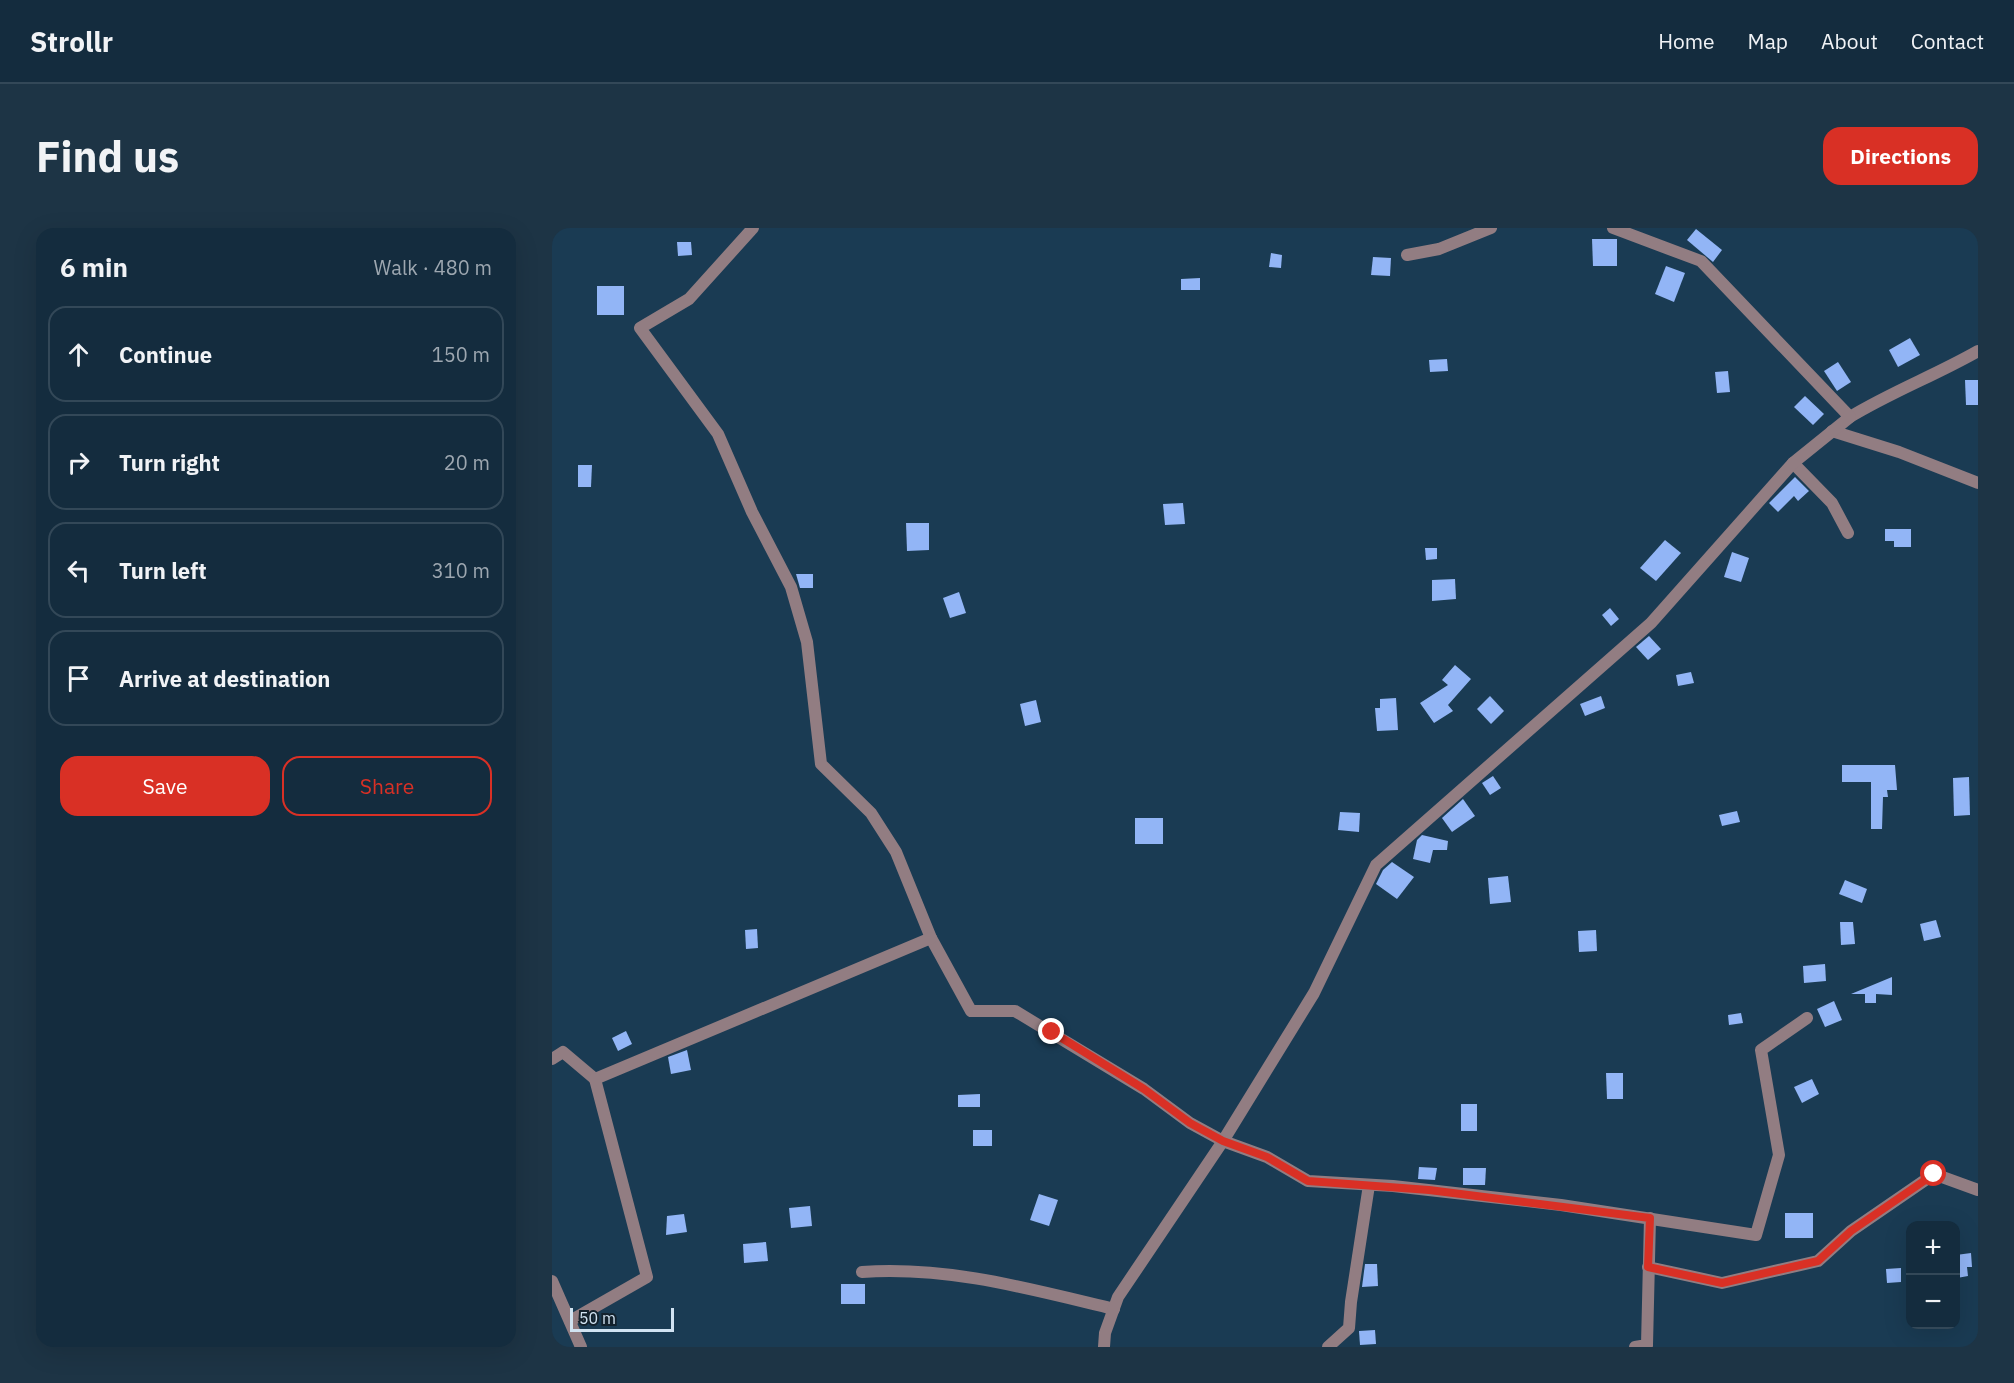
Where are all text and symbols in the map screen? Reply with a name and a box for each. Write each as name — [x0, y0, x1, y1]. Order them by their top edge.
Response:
text: Strollr — [30, 23, 113, 60]
text: Home — [1658, 27, 1715, 55]
text: Map — [1748, 27, 1788, 55]
text: About — [1821, 27, 1878, 55]
text: Contact — [1911, 27, 1984, 55]
button: Directions — [1823, 127, 1978, 185]
text: Find us — [36, 129, 179, 184]
text: 6 min — [60, 250, 128, 284]
text: Walk · 480 m — [374, 254, 492, 281]
icon: ahead — [62, 338, 95, 371]
text: Continue — [119, 340, 212, 369]
text: 150 m — [432, 341, 490, 368]
icon: right — [62, 446, 95, 479]
text: Turn right — [119, 448, 220, 477]
text: 20 m — [444, 449, 490, 476]
icon: left — [62, 554, 95, 587]
text: Turn left — [119, 556, 207, 585]
text: 310 m — [432, 557, 490, 584]
icon: arrive — [62, 662, 95, 695]
text: Arrive at destination — [119, 664, 330, 693]
button: Save — [60, 756, 270, 816]
button: Share — [282, 756, 492, 816]
route end — [1038, 1018, 1064, 1044]
route start — [1920, 1160, 1946, 1186]
map controls — [1906, 1221, 1960, 1329]
button: + — [1906, 1221, 1960, 1275]
button: − — [1906, 1275, 1960, 1329]
scale bar — [570, 1305, 674, 1332]
text: 50 m — [579, 1308, 616, 1328]

